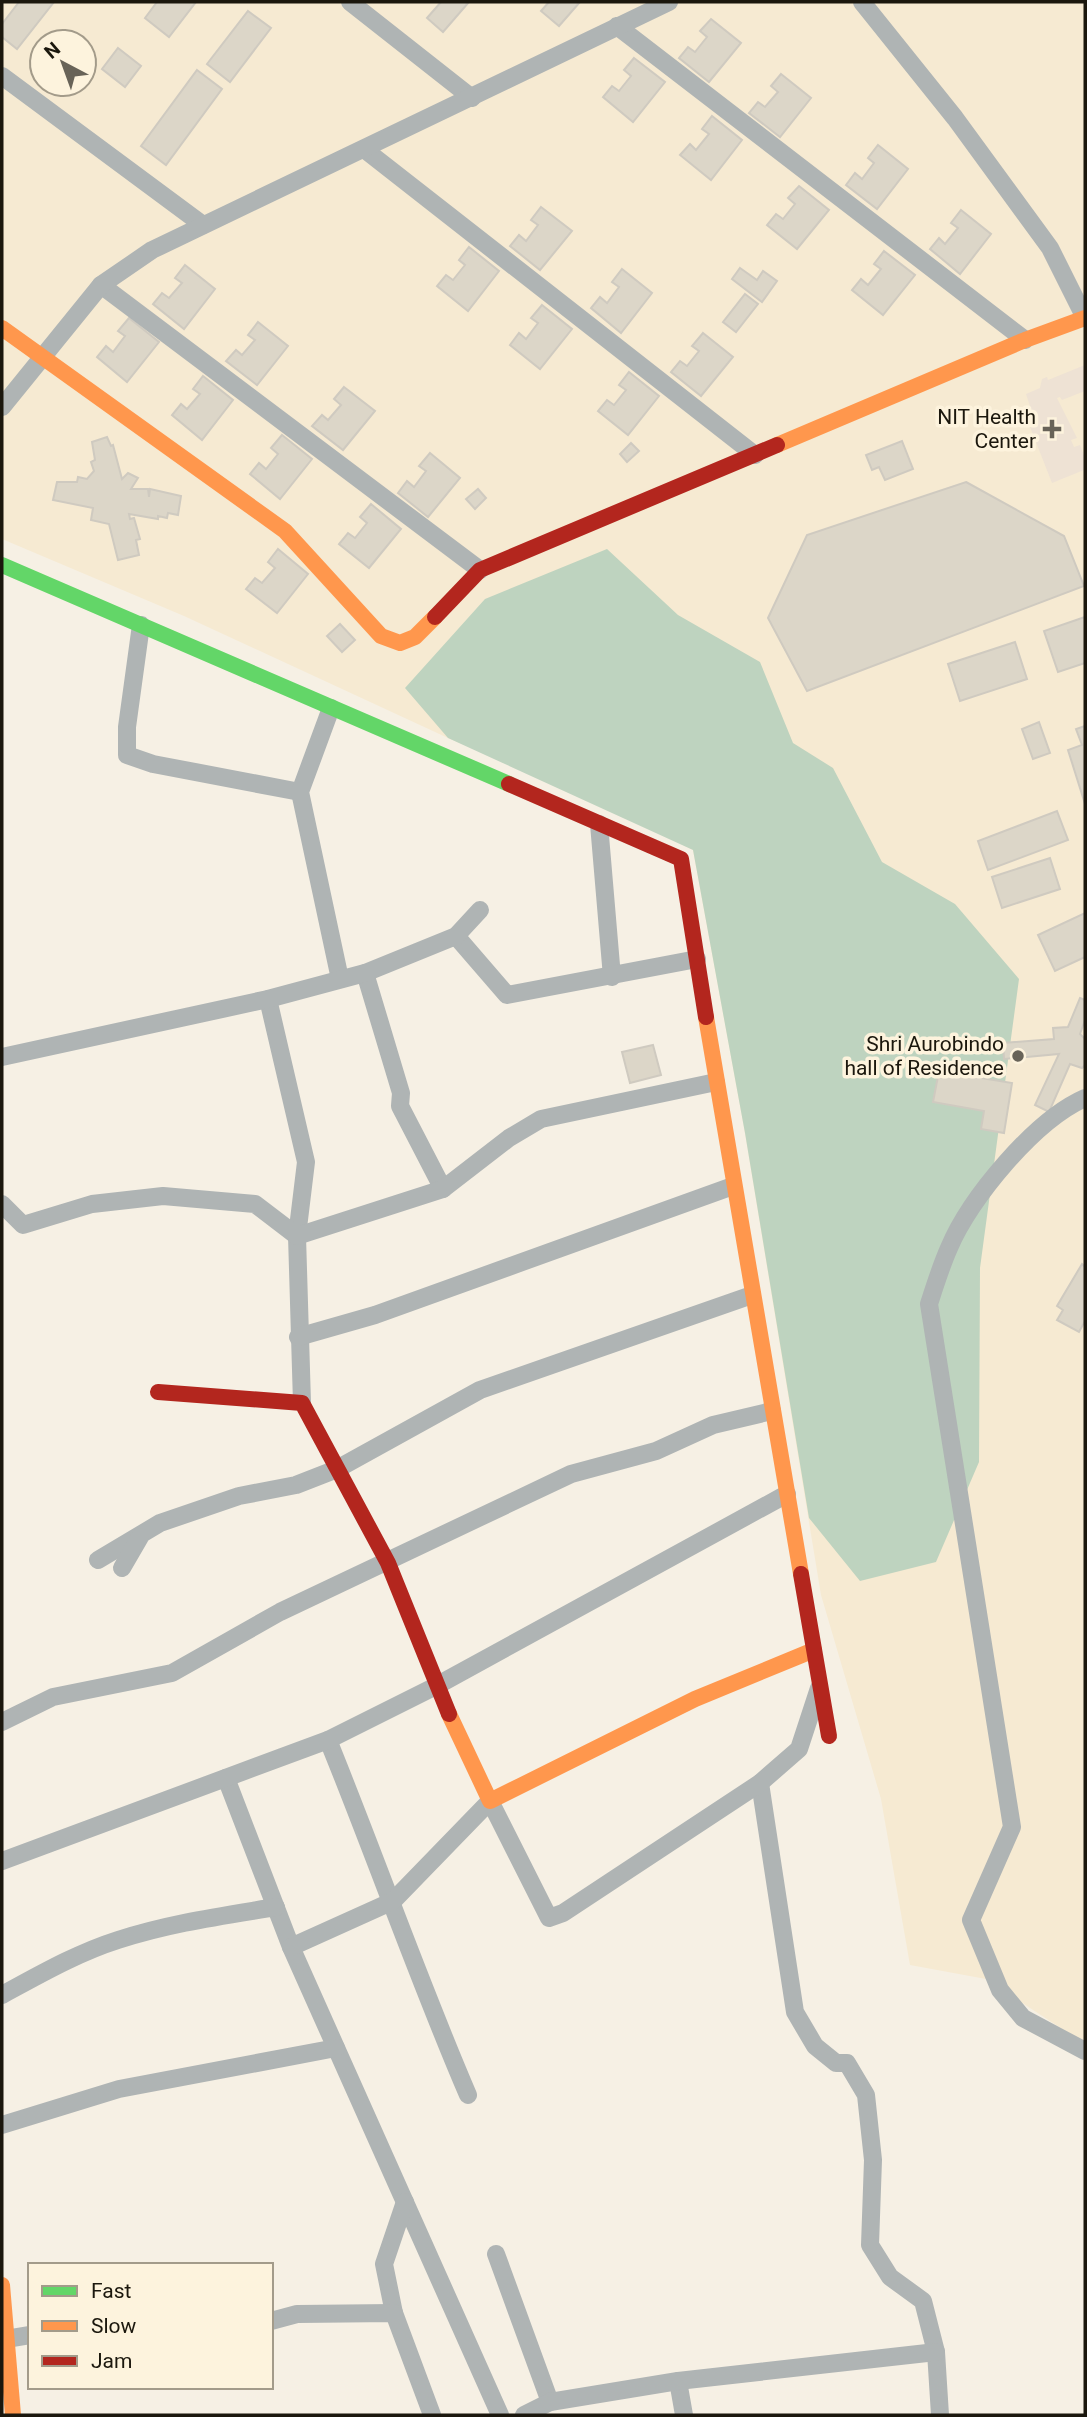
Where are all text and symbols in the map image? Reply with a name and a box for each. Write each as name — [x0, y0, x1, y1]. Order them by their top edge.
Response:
north arrow — [28, 28, 98, 98]
text: N — [40, 37, 65, 64]
place label: NIT Health Center — [937, 405, 1036, 453]
marker: NIT Health Center — [1042, 419, 1062, 439]
place label: Shri Aurobindo hall of Residence — [844, 1032, 1004, 1080]
marker: Shri Aurobindo hall of Residence — [1010, 1048, 1026, 1064]
legend — [28, 2263, 273, 2389]
text: Fast — [91, 2279, 132, 2303]
text: Slow — [91, 2314, 137, 2338]
text: Jam — [91, 2349, 132, 2373]

